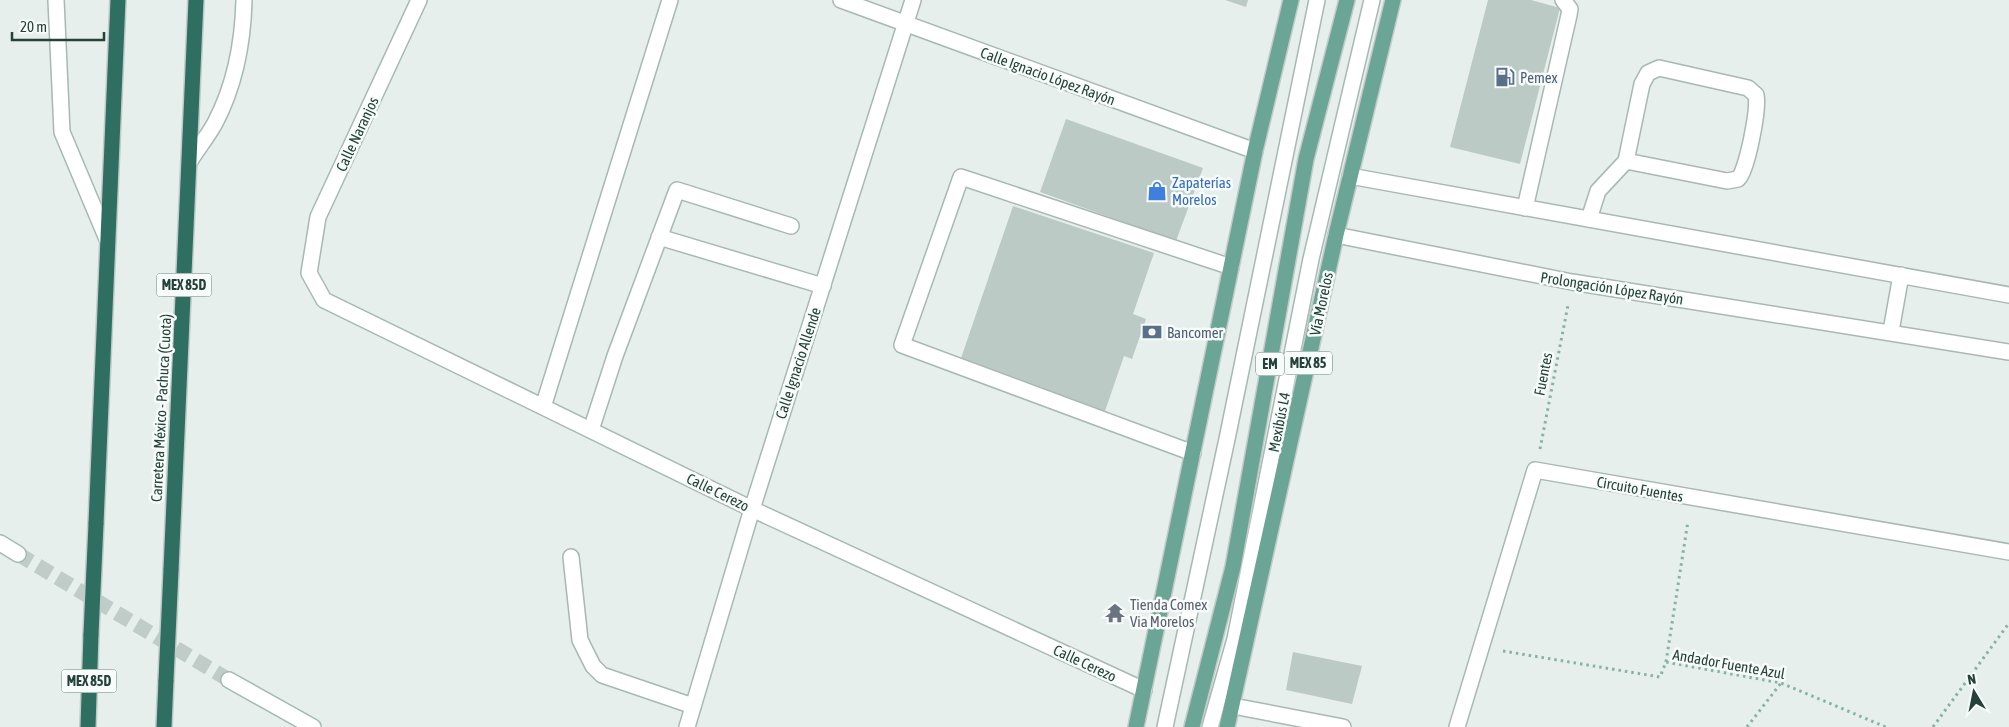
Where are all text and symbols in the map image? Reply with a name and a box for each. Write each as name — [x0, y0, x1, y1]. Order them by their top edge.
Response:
scale bar — [12, 10, 105, 42]
text: 20 m — [20, 18, 47, 35]
street label: Calle Ignacio López Rayón — [978, 44, 1118, 108]
fuel station icon: Pemex — [1494, 66, 1516, 88]
place label: Pemex — [1520, 69, 1558, 86]
street label: Calle Naranjos — [332, 94, 382, 174]
place label: Zapaterías Morelos — [1172, 174, 1231, 208]
shop icon: Zapaterías Morelos — [1146, 180, 1168, 202]
street label: Prolongación López Rayón — [1539, 268, 1685, 308]
street label: Vía Morelos — [1306, 271, 1336, 337]
road number: MEX 85D — [156, 274, 212, 296]
street label: Calle Ignacio Allende — [772, 305, 824, 421]
street label: Carretera México - Pachuca (Cuota) — [148, 313, 174, 503]
bank icon: Bancomer — [1141, 321, 1163, 343]
place label: Bancomer — [1167, 324, 1224, 341]
street label: Fuentes — [1531, 351, 1555, 397]
road number: EM — [1256, 352, 1284, 376]
road number: MEX 85 — [1284, 352, 1332, 374]
street label: Mexibús L4 — [1265, 391, 1293, 453]
street label: Calle Cerezo — [684, 470, 752, 514]
street label: Circuito Fuentes — [1595, 473, 1685, 505]
place label: Tienda Comex Via Morelos — [1130, 596, 1207, 630]
temple icon: Tienda Comex Via Morelos — [1104, 602, 1126, 624]
street label: Calle Cerezo — [1051, 641, 1119, 685]
street label: Andador Fuente Azul — [1672, 646, 1786, 682]
north arrow — [1949, 667, 1999, 717]
road number: MEX 85D — [62, 669, 116, 692]
text: N — [1966, 671, 1977, 688]

